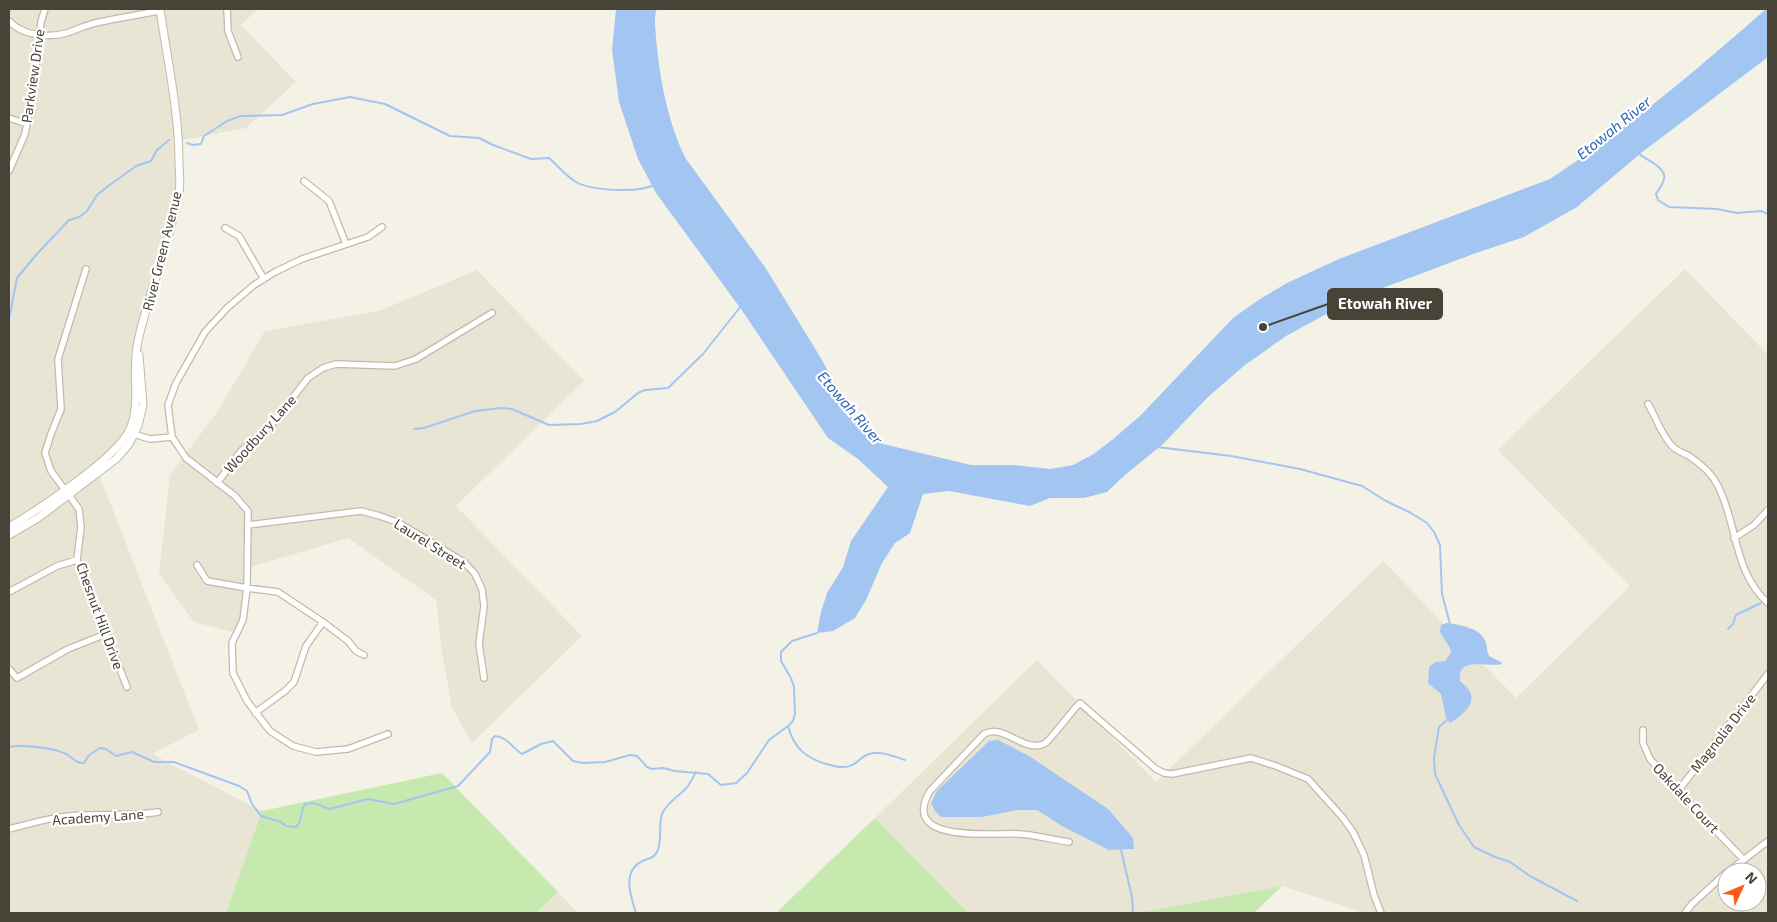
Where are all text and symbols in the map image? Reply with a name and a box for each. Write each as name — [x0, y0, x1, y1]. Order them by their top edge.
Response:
street label: Parkview Drive — [18, 28, 48, 124]
water label: Etowah River — [1572, 91, 1655, 163]
street label: River Green Avenue — [138, 189, 185, 312]
callout: Etowah River — [1328, 289, 1442, 319]
text: Etowah River — [1338, 294, 1433, 312]
water label: Etowah River — [814, 367, 888, 448]
street label: Woodbury Lane — [220, 391, 299, 476]
street label: Laurel Street — [391, 515, 469, 572]
street label: Chesnut Hill Drive — [73, 560, 128, 672]
street label: Magnolia Drive — [1686, 690, 1759, 776]
street label: Oakdale Court — [1650, 759, 1723, 836]
street label: Academy Lane — [52, 805, 144, 828]
north arrow — [1717, 862, 1767, 912]
text: N — [1742, 868, 1761, 887]

